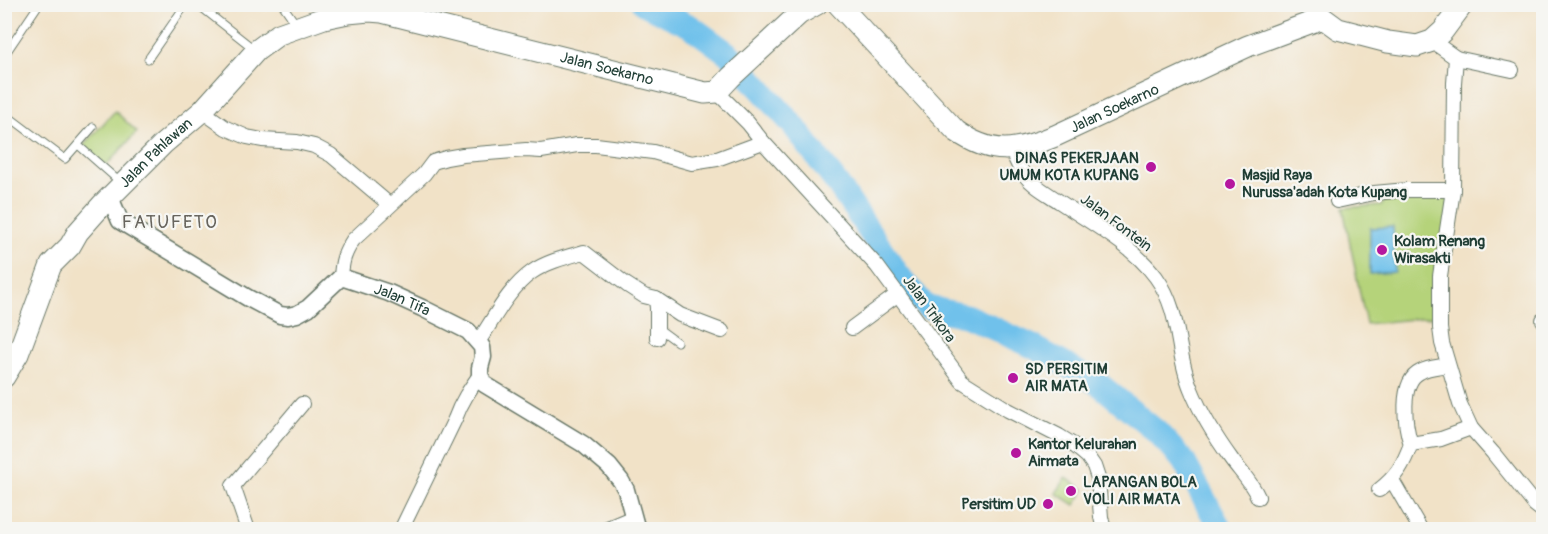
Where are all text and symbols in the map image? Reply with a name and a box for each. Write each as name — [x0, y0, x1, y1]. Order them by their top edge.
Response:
street label: Jalan Soekarno — [558, 48, 656, 89]
street label: Jalan Soekarno — [1067, 79, 1162, 137]
street label: Jalan Pahlawan — [115, 114, 196, 192]
place label: DINAS PEKERJAAN UMUM KOTA KUPANG — [999, 149, 1139, 185]
marker: DINAS PEKERJAAN UMUM KOTA KUPANG — [1144, 160, 1158, 174]
place label: Masjid Raya Nurussa'adah Kota Kupang — [1242, 166, 1408, 202]
marker: Masjid Raya Nurussa'adah Kota Kupang — [1223, 177, 1237, 191]
street label: Jalan Fontein — [1076, 190, 1156, 256]
district label: FATUFETO — [122, 211, 218, 234]
place label: Kolam Renang Wirasakti — [1394, 232, 1486, 268]
marker: Kolam Renang Wirasakti — [1375, 243, 1389, 257]
street label: Jalan Trikora — [898, 272, 960, 346]
street label: Jalan Tifa — [372, 279, 434, 320]
place label: SD PERSITIM AIR MATA — [1025, 360, 1108, 396]
marker: SD PERSITIM AIR MATA — [1006, 371, 1020, 385]
place label: Kantor Kelurahan Airmata — [1028, 435, 1137, 471]
marker: Kantor Kelurahan Airmata — [1009, 446, 1023, 460]
place label: LAPANGAN BOLA VOLI AIR MATA — [1083, 473, 1197, 509]
marker: LAPANGAN BOLA VOLI AIR MATA — [1064, 484, 1078, 498]
place label: Persitim UD — [961, 495, 1037, 514]
marker: Persitim UD — [1041, 497, 1055, 511]

